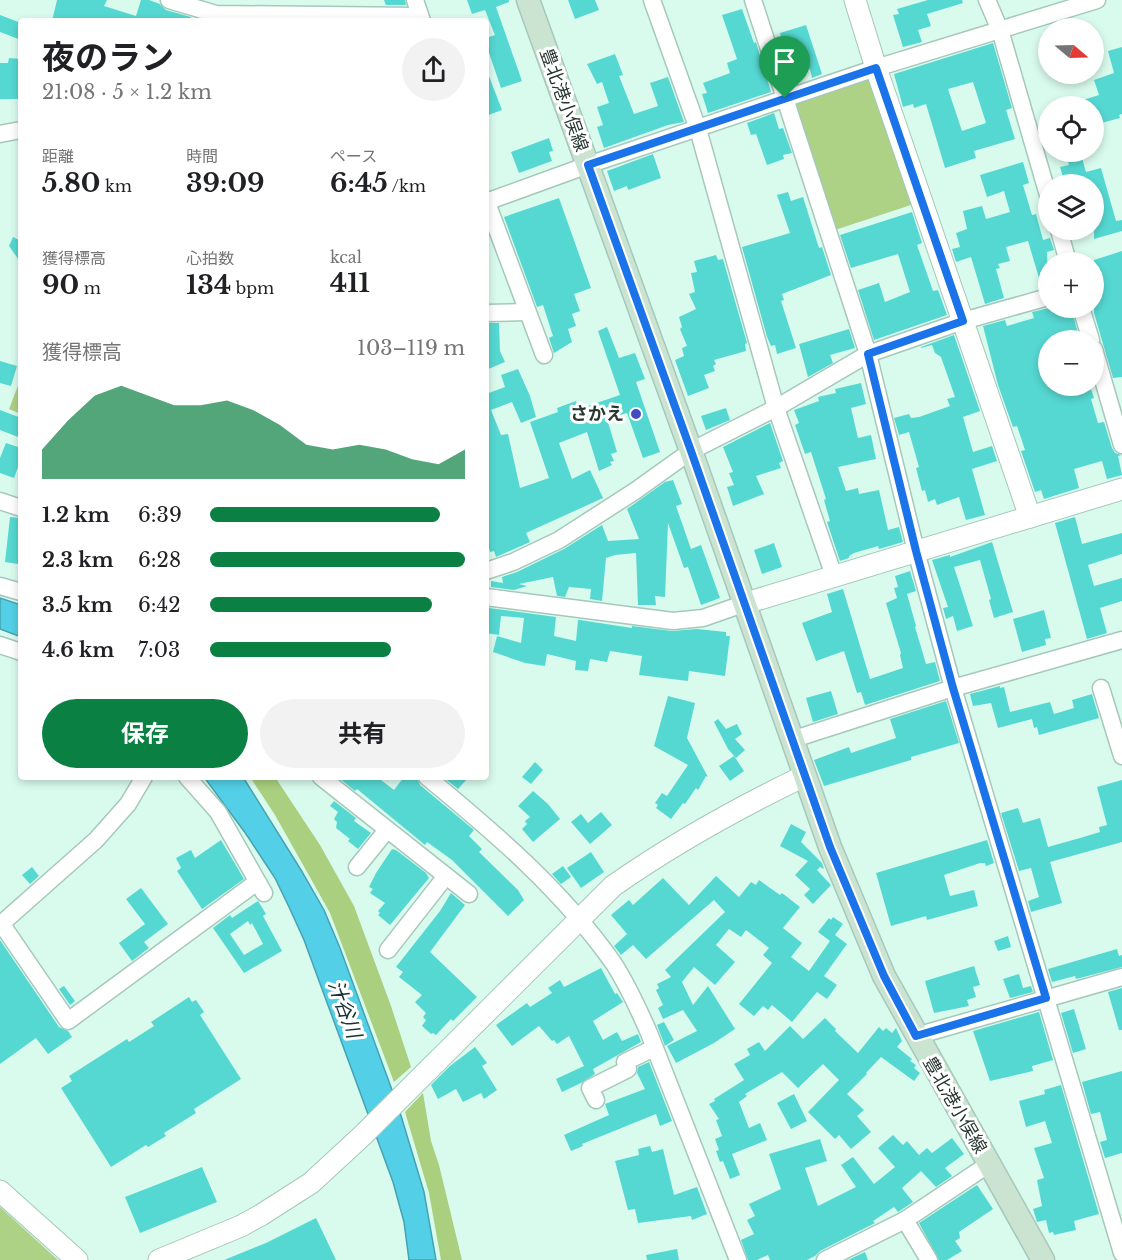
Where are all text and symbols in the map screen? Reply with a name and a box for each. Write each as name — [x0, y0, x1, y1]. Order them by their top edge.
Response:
north arrow — [1038, 18, 1104, 84]
map controls — [1038, 18, 1104, 396]
pin — [759, 36, 810, 98]
text: 夜のラン — [42, 37, 174, 78]
button: share — [402, 38, 465, 101]
street label: 豊北港小俣線 — [535, 45, 593, 155]
icon: arrive — [768, 45, 801, 78]
text: 21:08 · 5 × 1.2 km — [42, 80, 212, 104]
button: locate — [1038, 96, 1104, 162]
text: 距離 — [42, 146, 74, 166]
text: 時間 — [186, 146, 218, 166]
text: ペース — [330, 146, 377, 166]
text: 5.80 — [42, 167, 100, 199]
text: 39:09 — [186, 167, 265, 199]
text: 6:45 — [330, 167, 388, 199]
button: layers — [1038, 174, 1104, 240]
text: km — [100, 176, 132, 196]
text: /km — [388, 176, 426, 196]
text: kcal — [330, 247, 362, 267]
text: 獲得標高 — [42, 248, 106, 268]
text: 心拍数 — [186, 248, 234, 268]
button: + — [1038, 252, 1104, 318]
text: 411 — [330, 267, 370, 299]
text: 90 — [42, 269, 79, 301]
text: 134 — [186, 269, 231, 301]
text: m — [79, 278, 101, 298]
text: bpm — [231, 278, 274, 298]
button: − — [1038, 330, 1104, 396]
text: 103–119 m — [357, 336, 465, 360]
text: 獲得標高 — [42, 340, 122, 364]
place label: さかえ — [570, 403, 624, 425]
marker: さかえ — [629, 407, 643, 421]
text: 1.2 km — [42, 503, 110, 527]
text: 6:39 — [138, 503, 182, 527]
text: 2.3 km — [42, 548, 114, 572]
text: 6:28 — [138, 548, 181, 572]
text: 3.5 km — [42, 593, 113, 617]
text: 6:42 — [138, 593, 181, 617]
text: 4.6 km — [42, 638, 114, 662]
text: 7:03 — [138, 638, 180, 662]
button: 保存 — [42, 699, 248, 768]
button: 共有 — [260, 699, 465, 768]
water label: 汁谷川 — [323, 977, 367, 1043]
street label: 豊北港小俣線 — [918, 1053, 992, 1157]

